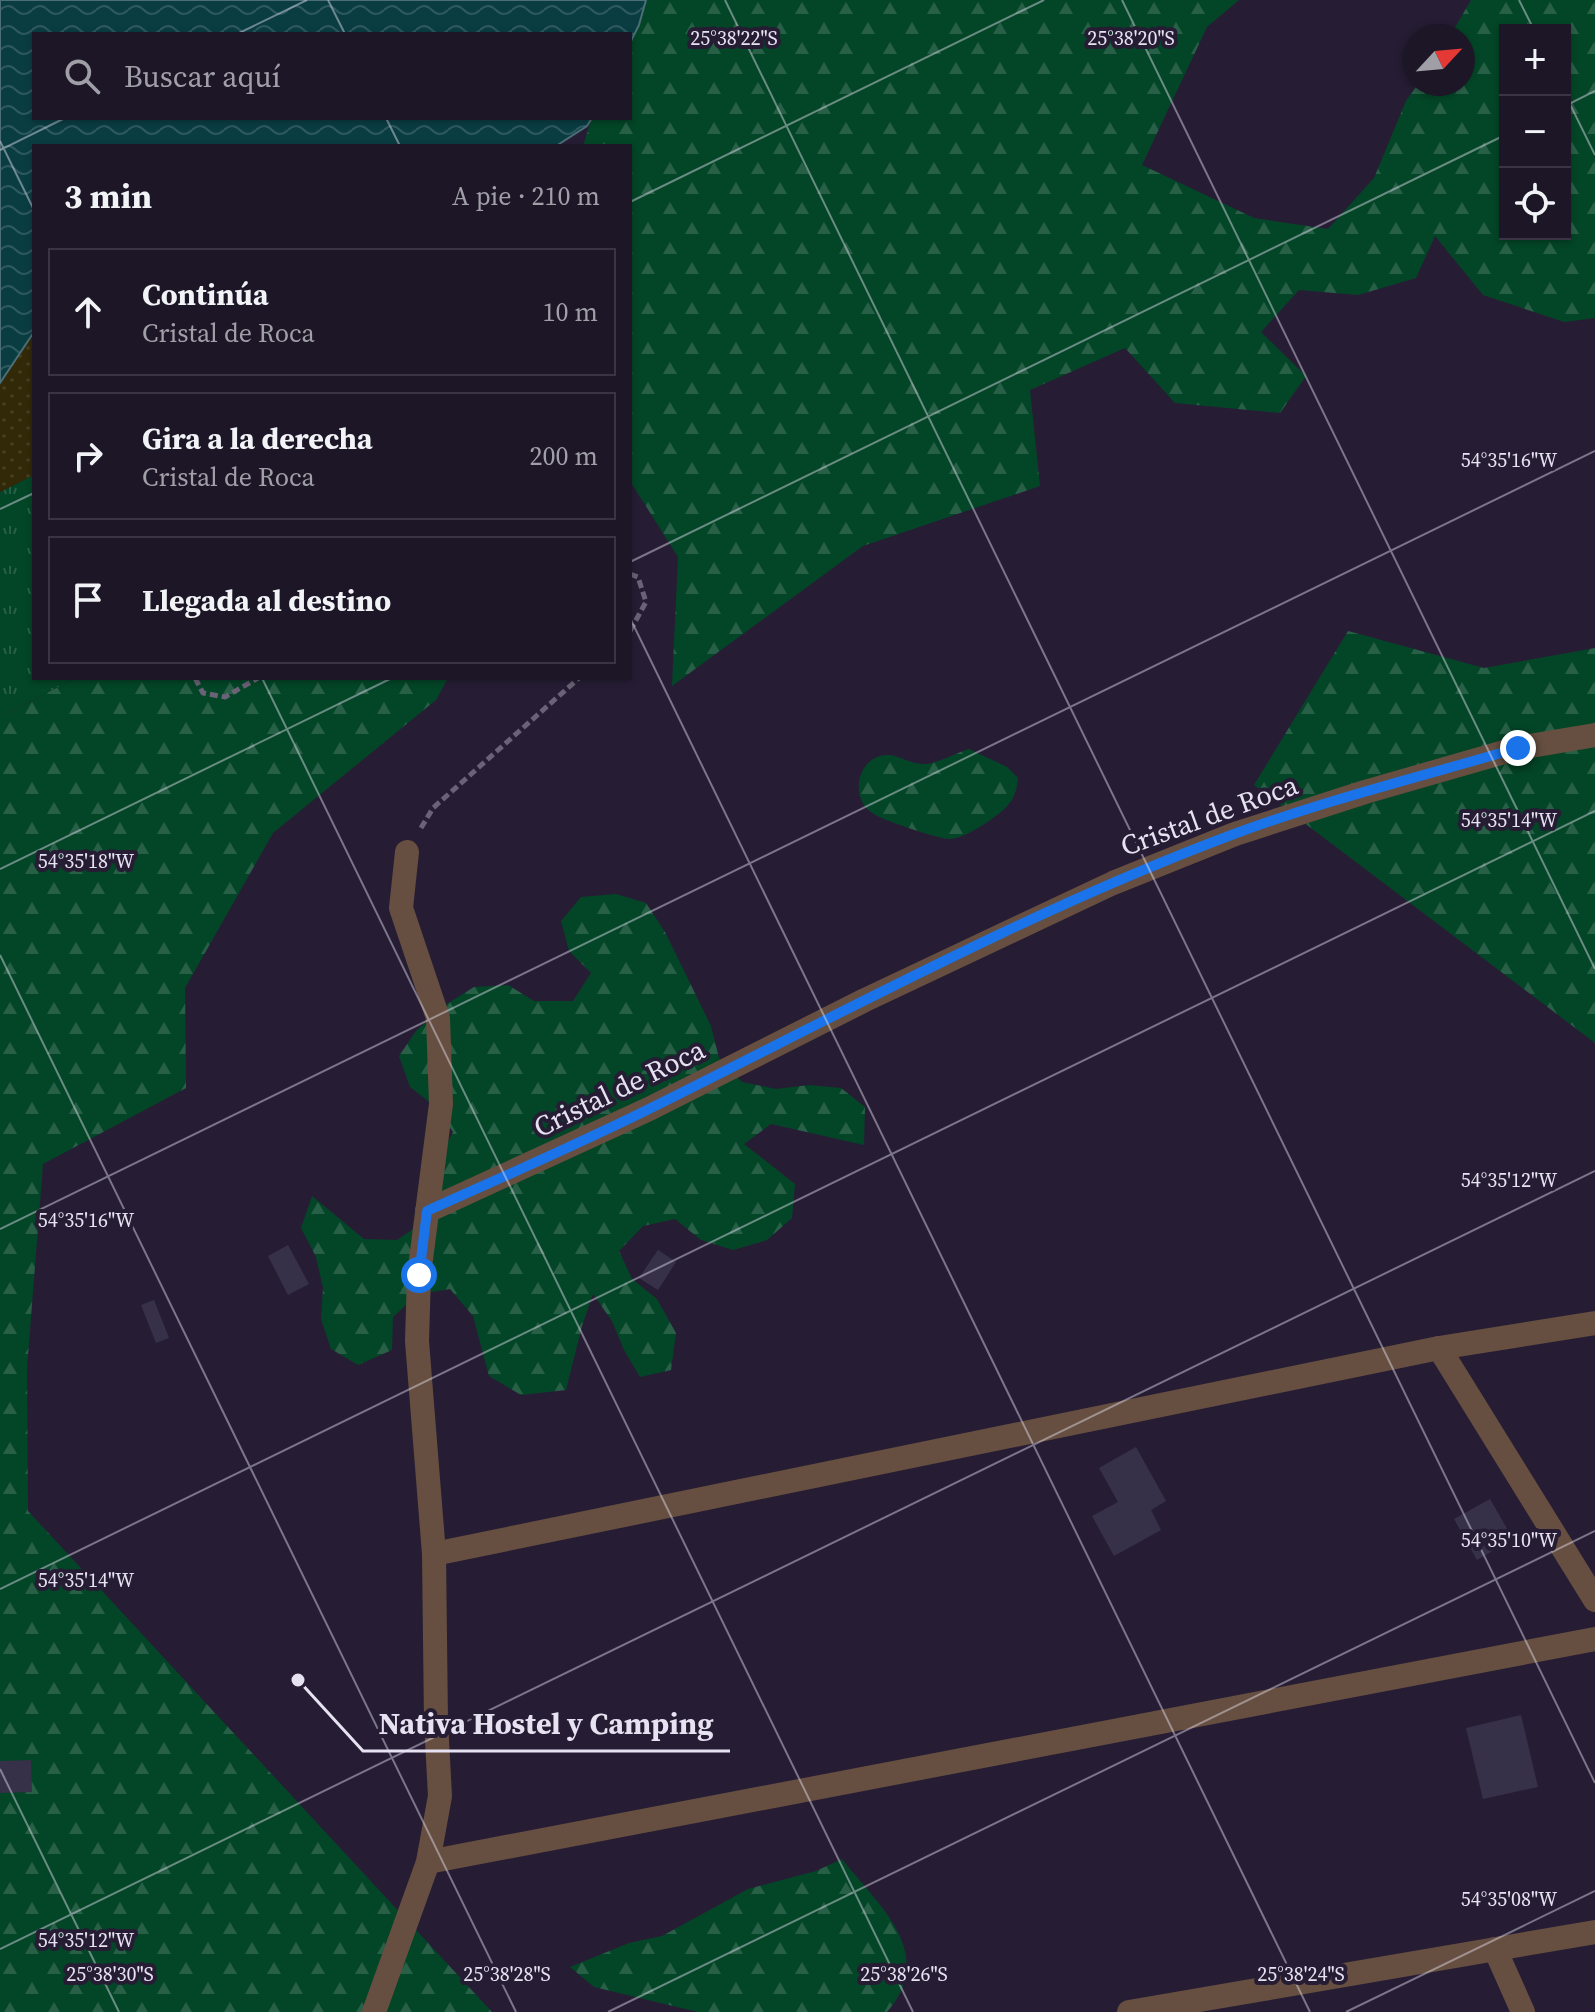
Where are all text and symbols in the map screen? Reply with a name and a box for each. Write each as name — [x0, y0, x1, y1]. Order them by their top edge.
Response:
text: 25°38'22"S — [690, 24, 778, 52]
text: 25°38'20"S — [1087, 24, 1175, 52]
north arrow — [1403, 24, 1475, 96]
map controls — [1499, 24, 1571, 240]
button: + — [1499, 24, 1571, 96]
search box — [32, 32, 632, 120]
icon: search — [60, 54, 104, 98]
text: Buscar aquí — [124, 56, 281, 97]
button: − — [1499, 96, 1571, 168]
button: locate — [1499, 168, 1571, 240]
text: 3 min — [64, 173, 152, 219]
text: A pie · 210 m — [452, 178, 600, 214]
text: Continúa — [142, 274, 269, 315]
icon: ahead — [66, 290, 110, 334]
text: 10 m — [543, 294, 598, 330]
text: Cristal de Roca — [142, 315, 315, 351]
text: Gira a la derecha — [142, 418, 373, 459]
icon: right — [66, 434, 110, 478]
text: 200 m — [530, 438, 598, 474]
text: 54°35'16"W — [1461, 446, 1558, 474]
text: Cristal de Roca — [142, 459, 315, 495]
icon: arrive — [66, 578, 110, 622]
text: Llegada al destino — [142, 580, 391, 621]
route end — [1500, 730, 1536, 766]
street label: Cristal de Roca — [1115, 765, 1304, 865]
text: 54°35'14"W — [1461, 806, 1558, 834]
text: 54°35'18"W — [38, 847, 135, 875]
street label: Cristal de Roca — [527, 1030, 712, 1146]
text: 54°35'12"W — [1461, 1166, 1558, 1194]
text: 54°35'16"W — [38, 1206, 135, 1234]
route start — [401, 1257, 437, 1293]
text: 54°35'10"W — [1461, 1526, 1558, 1554]
text: 54°35'14"W — [38, 1566, 135, 1594]
callout: Nativa Hostel y Camping — [363, 1697, 730, 1751]
text: Nativa Hostel y Camping — [379, 1703, 713, 1744]
text: 54°35'08"W — [1461, 1885, 1558, 1913]
text: 54°35'12"W — [38, 1926, 135, 1954]
text: 25°38'30"S — [66, 1960, 154, 1988]
text: 25°38'28"S — [463, 1960, 551, 1988]
text: 25°38'26"S — [860, 1960, 948, 1988]
text: 25°38'24"S — [1257, 1960, 1345, 1988]

